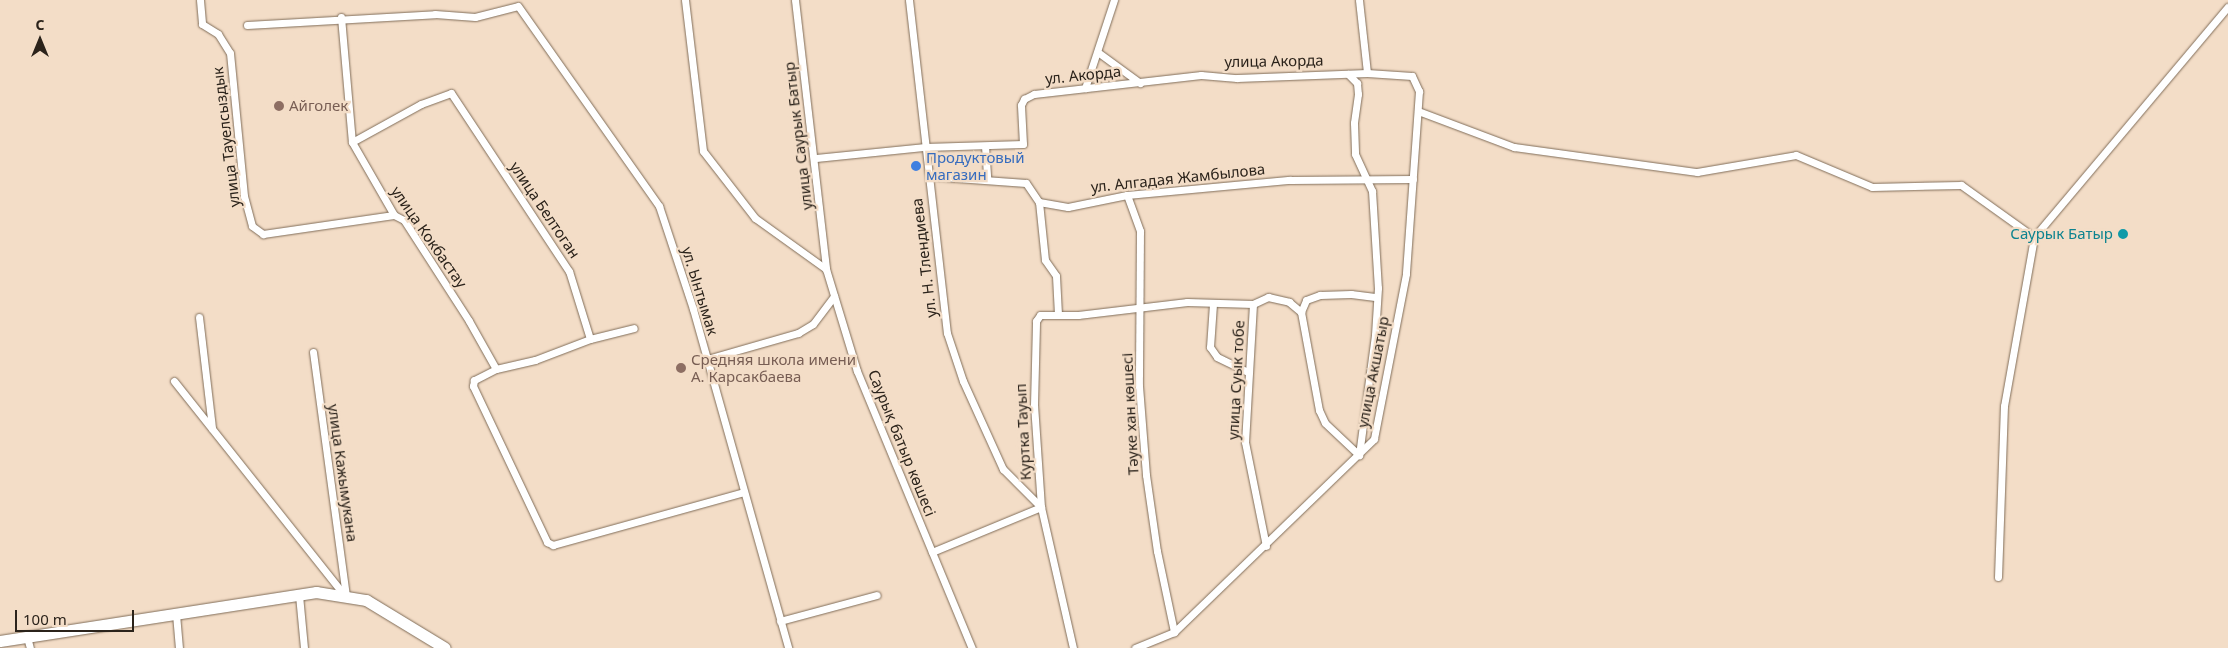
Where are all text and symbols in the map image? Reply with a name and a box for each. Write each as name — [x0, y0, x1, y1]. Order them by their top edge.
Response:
north arrow — [15, 15, 65, 65]
text: С — [35, 15, 45, 34]
street label: улица Акорда — [1224, 51, 1324, 71]
street label: улица Саурык Батыр — [780, 61, 816, 211]
street label: ул. Акорда — [1044, 62, 1122, 88]
street label: улица Тауелсыздык — [208, 66, 244, 208]
place label: Айголек — [289, 97, 348, 115]
marker: Айголек — [273, 100, 285, 112]
place label: Продуктовый магазин — [926, 148, 1024, 183]
street label: улица Белтоган — [506, 158, 584, 262]
marker: Продуктовый магазин — [910, 160, 922, 172]
street label: ул. Алгадая Жамбылова — [1090, 160, 1266, 196]
street label: улица Кокбастау — [387, 183, 471, 291]
street label: ул. Н. Тлендиева — [908, 197, 940, 319]
place label: Саурык Батыр — [2010, 225, 2113, 243]
marker: Саурык Батыр — [2117, 228, 2129, 240]
street label: ул. Ынтымак — [678, 245, 722, 337]
street label: улица Акшатыр — [1353, 315, 1393, 429]
street label: улица Суык тобе — [1224, 320, 1248, 440]
place label: Средняя школа имени А. Карсакбаева — [691, 350, 856, 385]
street label: Тәуке хан көшесі — [1118, 352, 1142, 476]
marker: Средняя школа имени А. Карсакбаева — [675, 362, 687, 374]
street label: Саурық батыр көшесі — [864, 367, 940, 519]
street label: Куртка Тауып — [1011, 383, 1035, 481]
street label: улица Кажымукана — [324, 403, 362, 543]
scale bar — [18, 600, 136, 632]
text: 100 m — [23, 609, 67, 629]

